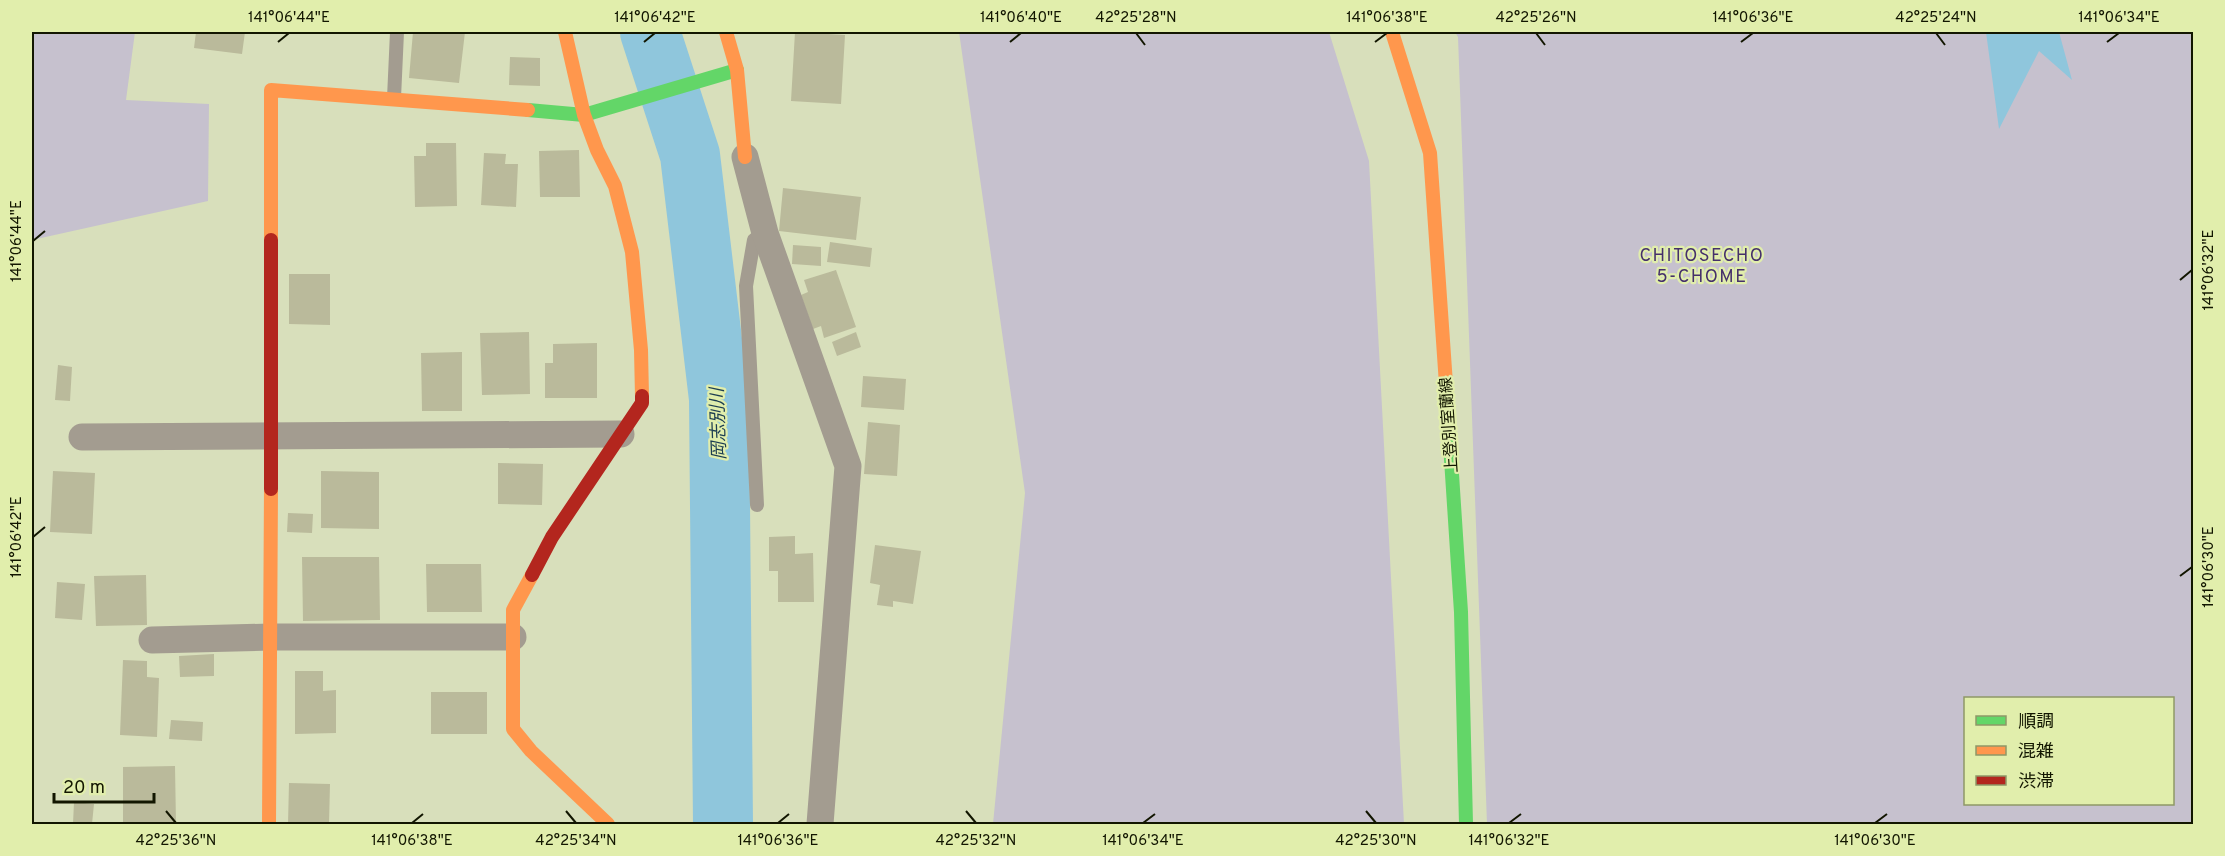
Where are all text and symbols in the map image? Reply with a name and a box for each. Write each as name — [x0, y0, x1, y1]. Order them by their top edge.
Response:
text: 141°06'44"E — [248, 9, 330, 28]
text: 141°06'42"E — [614, 9, 696, 28]
text: 141°06'40"E — [980, 9, 1062, 28]
text: 42°25'28"N — [1095, 9, 1177, 28]
text: 141°06'38"E — [1346, 9, 1428, 28]
text: 42°25'26"N — [1495, 9, 1577, 28]
text: 141°06'36"E — [1712, 9, 1794, 28]
text: 42°25'24"N — [1895, 9, 1977, 28]
text: 141°06'34"E — [2078, 9, 2160, 28]
text: 141°06'44"E — [8, 200, 27, 282]
text: 141°06'32"E — [2200, 229, 2219, 311]
district label: CHITOSECHO 5-CHOME — [1639, 245, 1765, 289]
street label: 上登別室蘭線 — [1437, 376, 1463, 473]
water label: 岡志別川 — [707, 386, 732, 460]
text: 141°06'42"E — [8, 496, 27, 578]
text: 141°06'30"E — [2200, 526, 2219, 608]
legend — [1964, 697, 2174, 805]
text: 順調 — [2018, 711, 2054, 734]
text: 混雑 — [2018, 741, 2054, 764]
scale bar — [54, 766, 154, 804]
text: 渋滞 — [2018, 771, 2054, 794]
text: 20 m — [63, 777, 105, 800]
text: 42°25'36"N — [136, 832, 216, 851]
text: 141°06'38"E — [371, 832, 453, 851]
text: 42°25'34"N — [535, 832, 617, 851]
text: 141°06'36"E — [737, 832, 819, 851]
text: 42°25'32"N — [936, 832, 1016, 851]
text: 141°06'34"E — [1102, 832, 1184, 851]
text: 42°25'30"N — [1335, 832, 1417, 851]
text: 141°06'32"E — [1468, 832, 1550, 851]
text: 141°06'30"E — [1834, 832, 1916, 851]

